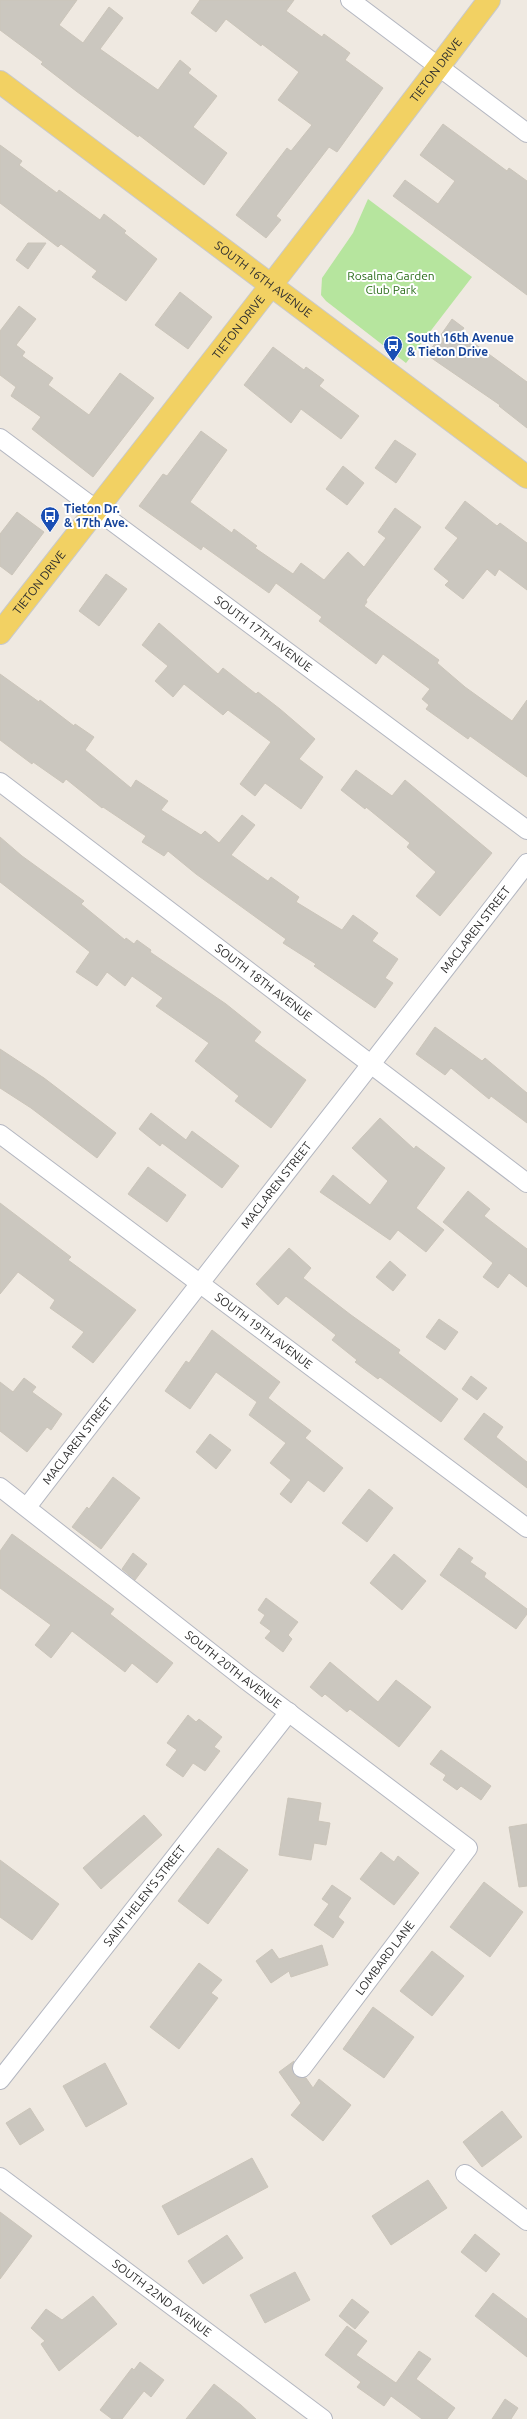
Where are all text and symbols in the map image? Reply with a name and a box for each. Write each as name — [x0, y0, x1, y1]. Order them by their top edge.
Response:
street label: TIETON DRIVE — [407, 35, 464, 104]
street label: SOUTH 16TH AVENUE — [212, 238, 315, 320]
park label: Rosalma Garden Club Park — [347, 269, 435, 296]
street label: TIETON DRIVE — [209, 292, 267, 361]
place label: South 16th Avenue & Tieton Drive — [407, 331, 514, 358]
bus stop icon: South 16th Avenue & Tieton Drive — [382, 334, 404, 362]
place label: Tieton Dr. & 17th Ave. — [64, 502, 128, 529]
bus stop icon: Tieton Dr. & 17th Ave. — [39, 505, 61, 533]
street label: TIETON DRIVE — [10, 548, 68, 617]
street label: SOUTH 17TH AVENUE — [212, 593, 315, 674]
street label: MACLAREN STREET — [438, 883, 513, 975]
street label: SOUTH 18TH AVENUE — [213, 941, 315, 1023]
street label: MACLAREN STREET — [238, 1139, 314, 1231]
street label: SOUTH 19TH AVENUE — [213, 1290, 315, 1371]
street label: MACLAREN STREET — [40, 1395, 115, 1487]
street label: SOUTH 20TH AVENUE — [183, 1628, 284, 1711]
street label: SAINT HELEN'S STREET — [101, 1843, 188, 1949]
street label: LOMBARD LANE — [353, 1918, 417, 1997]
street label: SOUTH 22ND AVENUE — [110, 2257, 214, 2339]

